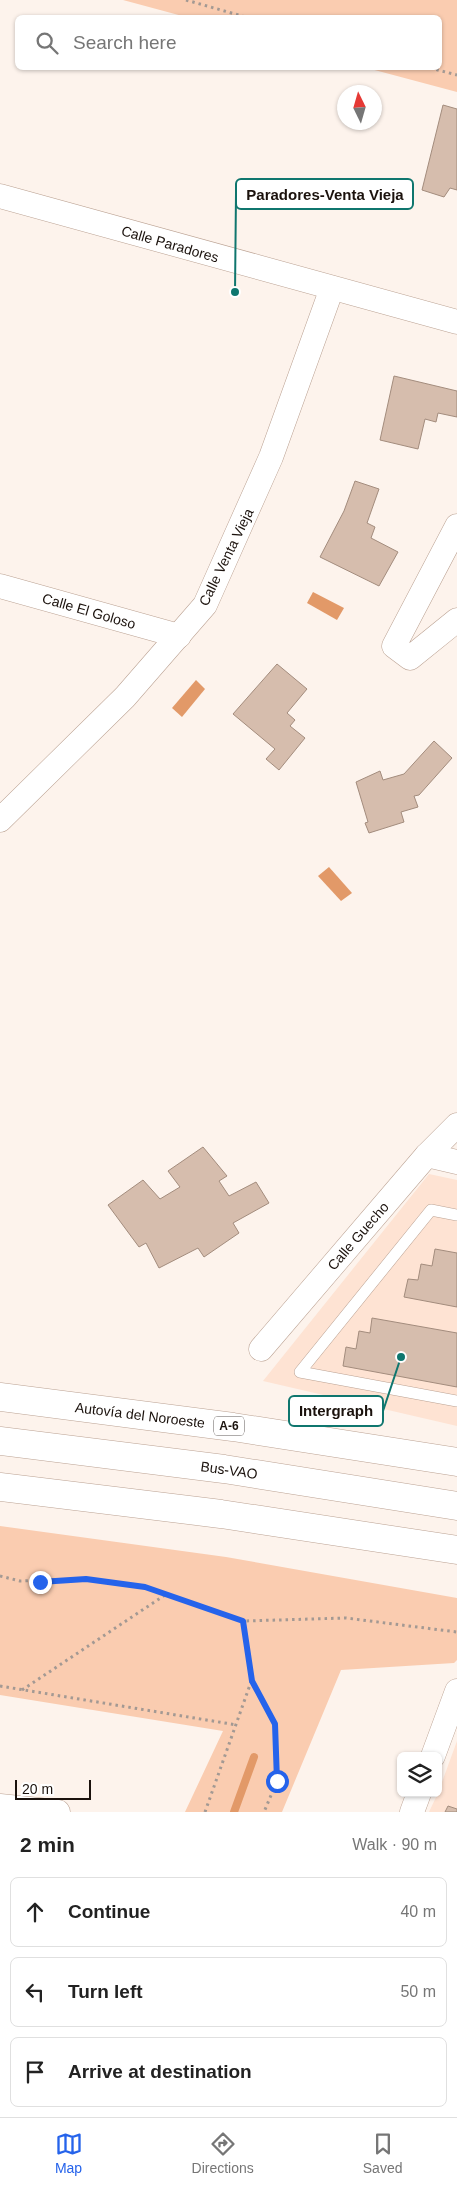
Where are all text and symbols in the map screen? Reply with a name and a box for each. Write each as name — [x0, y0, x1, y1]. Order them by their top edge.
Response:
search box — [15, 15, 442, 70]
icon: search — [33, 29, 61, 57]
text: Search here — [73, 32, 177, 53]
north arrow — [337, 85, 382, 130]
callout: Paradores-Venta Vieja — [236, 179, 413, 209]
text: Paradores-Venta Vieja — [246, 186, 404, 203]
street label: Calle Paradores — [120, 222, 220, 266]
street label: Calle Venta Vieja — [195, 505, 257, 608]
street label: Calle El Goloso — [40, 590, 138, 632]
street label: Calle Guecho — [324, 1199, 392, 1273]
callout: Intergraph — [289, 1396, 383, 1426]
street label: Autovía del Noroeste — [74, 1399, 206, 1431]
text: Intergraph — [299, 1402, 373, 1419]
road number: A-6 — [214, 1416, 244, 1435]
street label: Bus-VAO — [200, 1458, 259, 1482]
route end — [29, 1571, 52, 1594]
map controls — [397, 1752, 442, 1797]
button: layers — [397, 1752, 442, 1797]
route start — [266, 1770, 289, 1793]
scale bar — [15, 1777, 91, 1800]
text: 20 m — [22, 1781, 53, 1797]
text: 2 min — [20, 1833, 75, 1856]
text: Walk · 90 m — [352, 1836, 437, 1853]
icon: ahead — [21, 1898, 49, 1926]
text: Continue — [68, 1901, 150, 1922]
text: 40 m — [400, 1903, 436, 1920]
icon: left — [21, 1978, 49, 2006]
text: Turn left — [68, 1981, 143, 2002]
text: 50 m — [400, 1983, 436, 2000]
icon: arrive — [21, 2058, 49, 2086]
text: Arrive at destination — [68, 2061, 252, 2082]
tab: Map — [55, 2130, 83, 2176]
tab: Directions — [192, 2130, 254, 2176]
tab: Saved — [363, 2130, 402, 2176]

